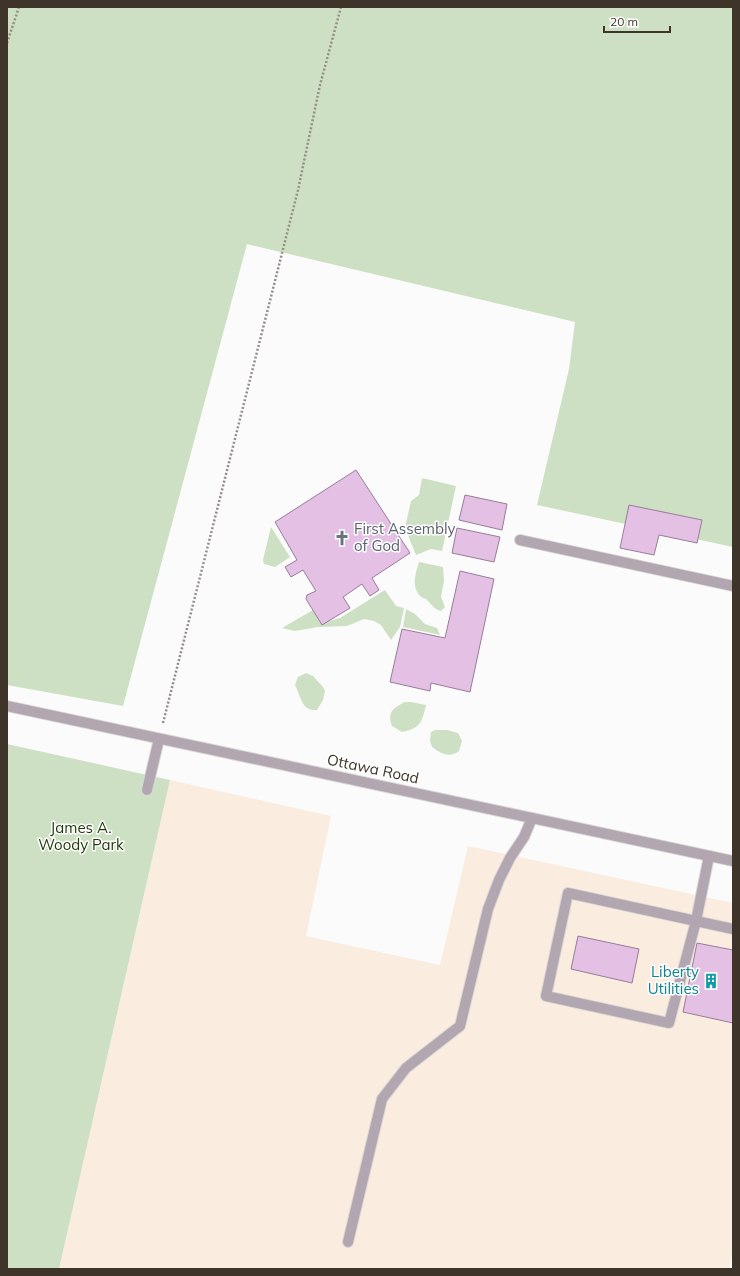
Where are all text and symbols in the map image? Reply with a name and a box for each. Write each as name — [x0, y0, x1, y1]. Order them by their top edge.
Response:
scale bar — [604, 8, 670, 34]
text: 20 m — [610, 14, 638, 29]
place label: First Assembly of God — [354, 519, 456, 555]
church icon: First Assembly of God — [333, 529, 351, 547]
street label: Ottawa Road — [325, 750, 421, 788]
park label: James A. Woody Park — [38, 818, 124, 854]
place label: Liberty Utilities — [648, 962, 699, 998]
building icon: Liberty Utilities — [702, 972, 720, 990]

